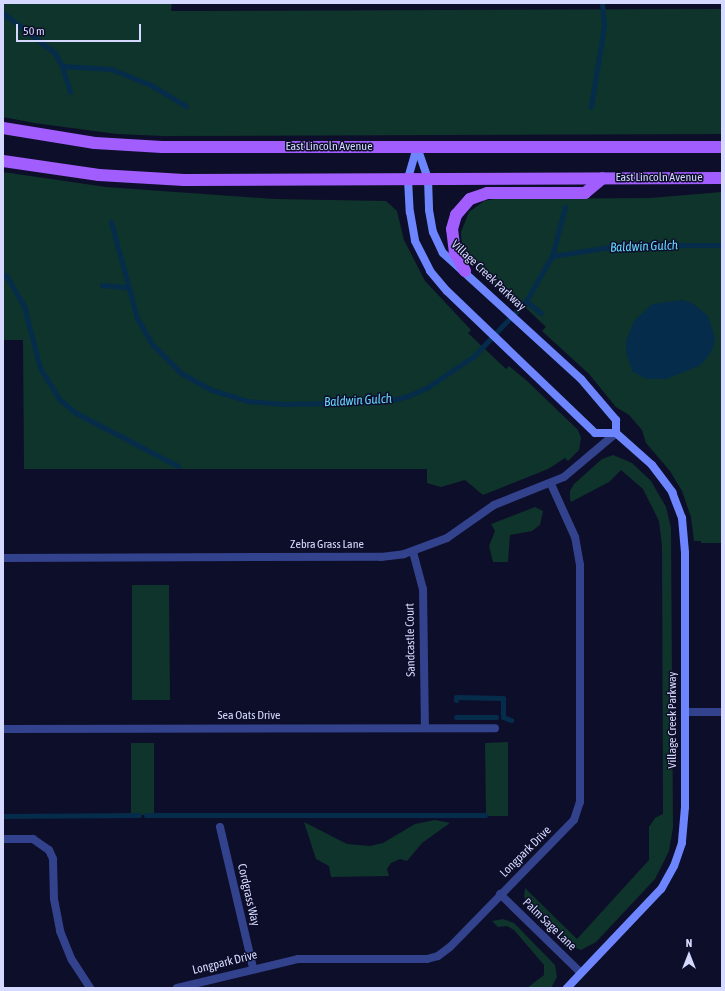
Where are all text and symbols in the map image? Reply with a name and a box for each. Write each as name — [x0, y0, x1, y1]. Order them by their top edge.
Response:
scale bar — [18, 16, 143, 42]
text: 50 m — [23, 24, 45, 38]
street label: East Lincoln Avenue — [285, 140, 373, 154]
street label: East Lincoln Avenue — [615, 171, 703, 185]
street label: Village Creek Parkway — [448, 238, 528, 314]
water label: Baldwin Gulch — [610, 238, 678, 256]
water label: Baldwin Gulch — [324, 391, 392, 411]
street label: Zebra Grass Lane — [290, 538, 364, 552]
street label: Sandcastle Court — [403, 603, 419, 677]
street label: Village Creek Parkway — [666, 672, 680, 768]
street label: Sea Oats Drive — [218, 709, 280, 723]
street label: Longpark Drive — [497, 823, 555, 881]
street label: Cordgrass Way — [234, 863, 262, 927]
street label: Palm Sage Lane — [519, 896, 579, 954]
north arrow — [669, 935, 709, 975]
text: N — [686, 937, 692, 949]
street label: Longpark Drive — [191, 948, 259, 978]

